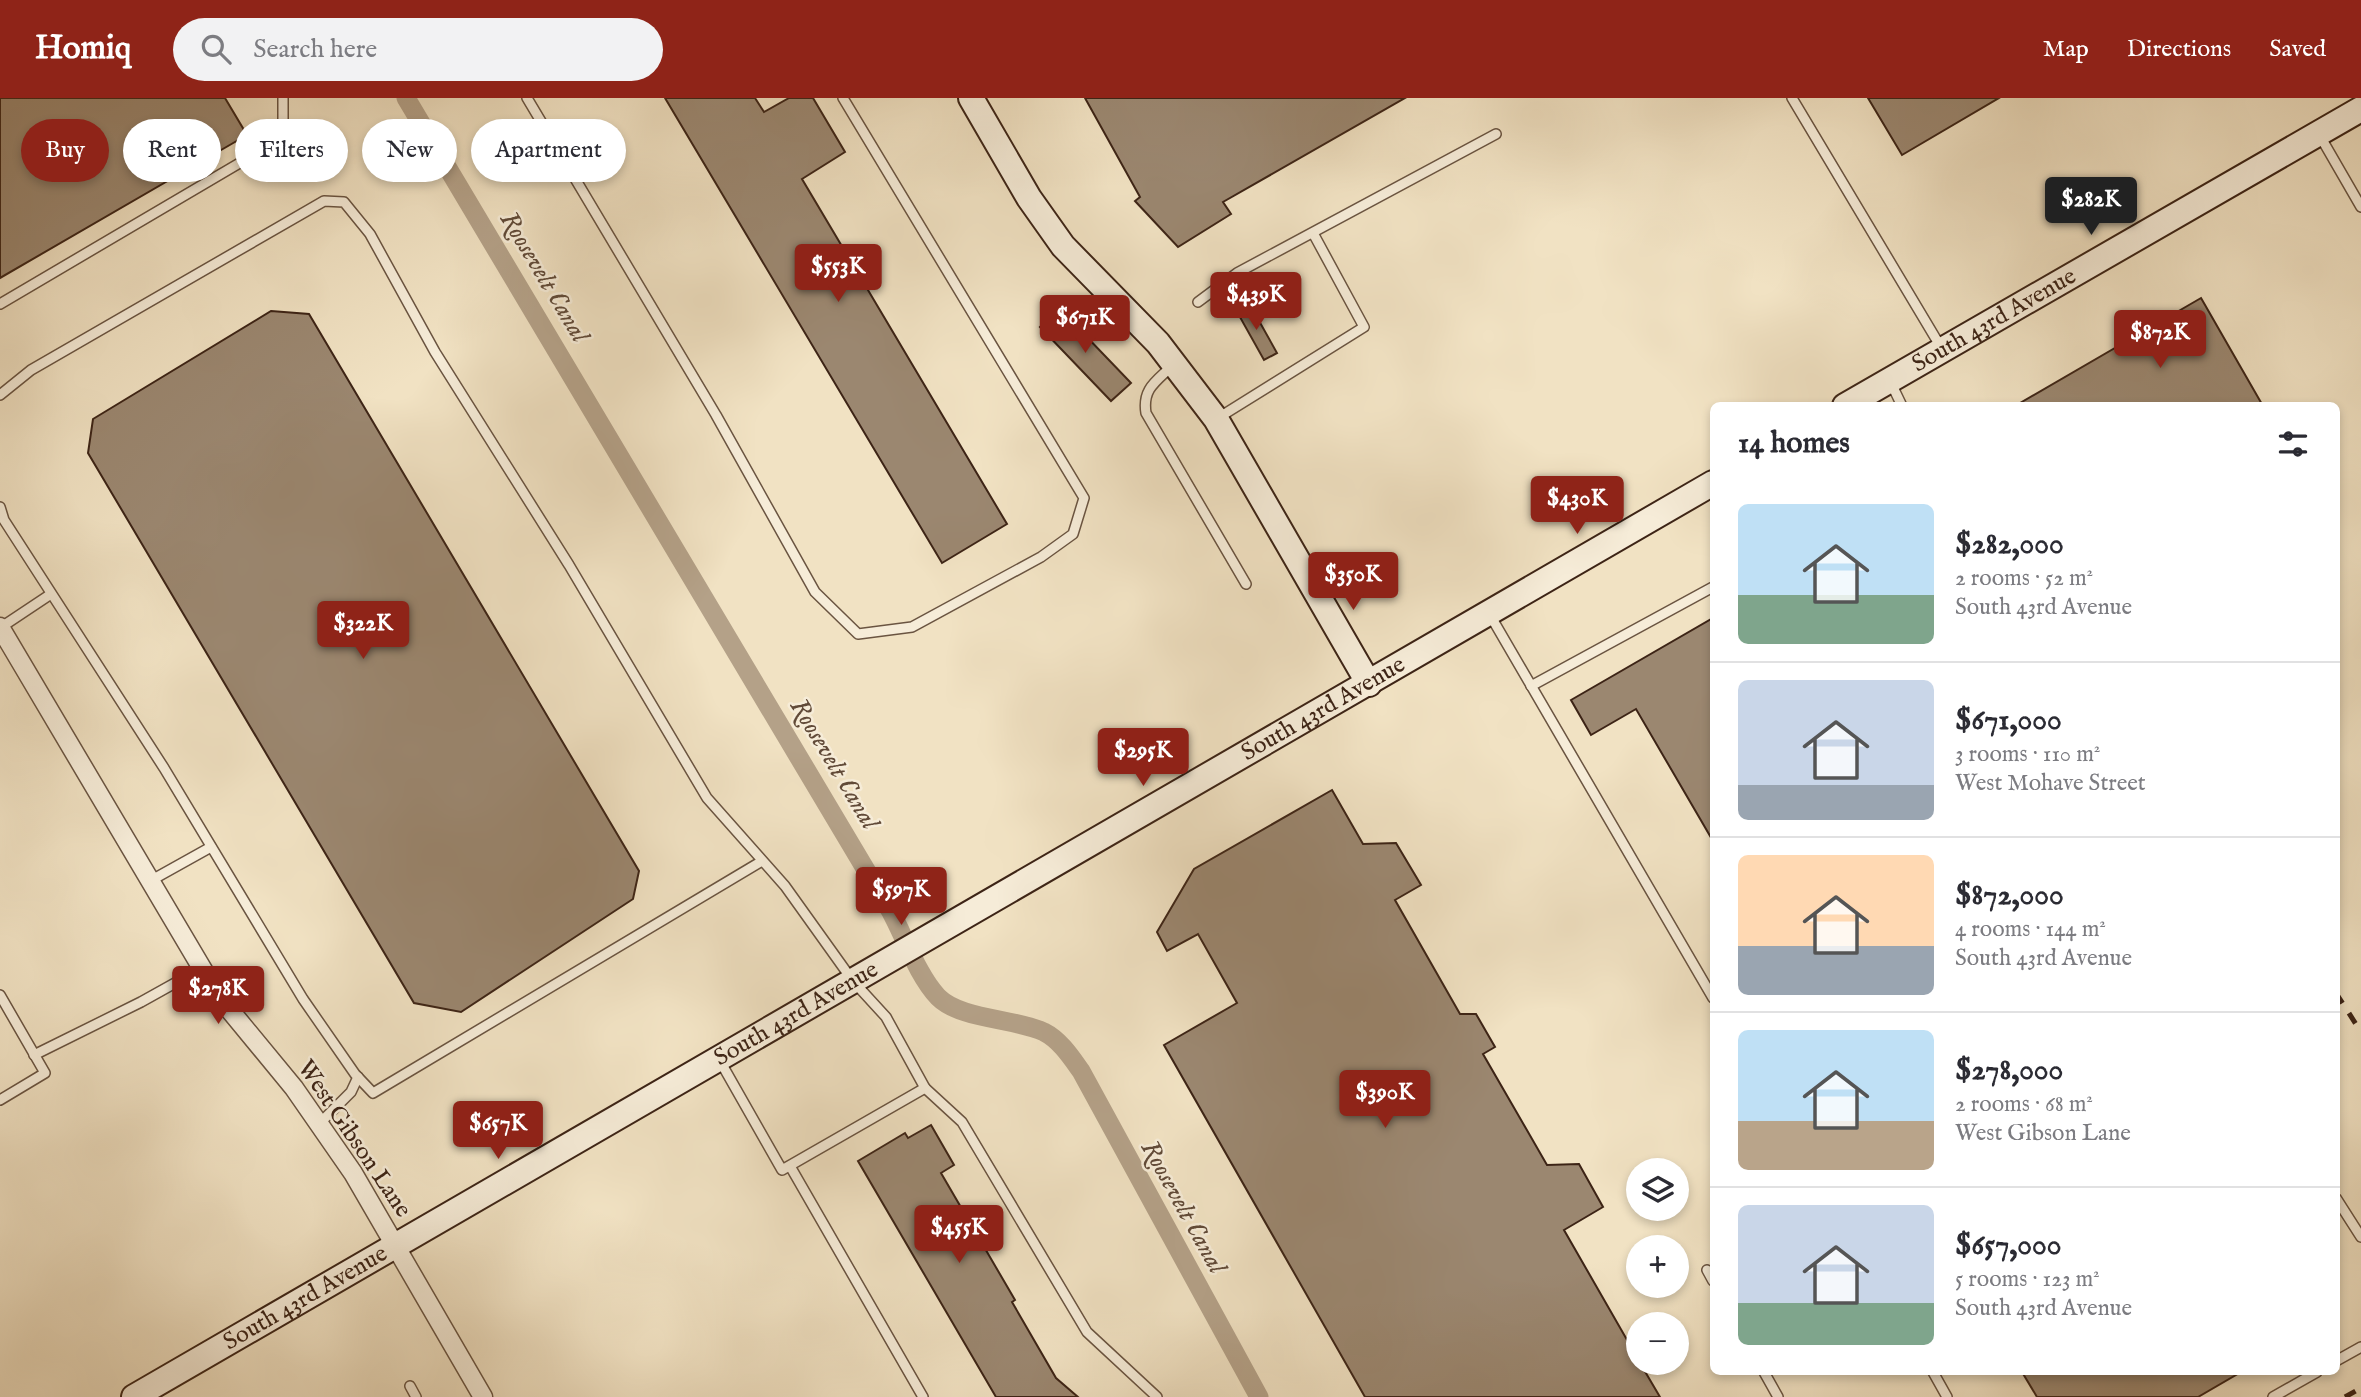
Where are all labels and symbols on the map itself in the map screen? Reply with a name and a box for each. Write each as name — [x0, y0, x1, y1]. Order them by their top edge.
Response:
pin: $282K — [2042, 178, 2140, 237]
water label: Roosevelt Canal — [492, 205, 597, 350]
pin: $553K — [789, 244, 887, 304]
street label: South 43rd Avenue — [1906, 261, 2082, 380]
pin: $439K — [1207, 272, 1305, 332]
pin: $671K — [1036, 296, 1134, 355]
pin: $872K — [2111, 310, 2209, 370]
pin: $430K — [1528, 476, 1626, 536]
pin: $350K — [1304, 552, 1402, 612]
pin: $322K — [314, 602, 412, 661]
street label: South 43rd Avenue — [1235, 649, 1411, 768]
water label: Roosevelt Canal — [782, 692, 887, 837]
pin: $295K — [1094, 728, 1192, 788]
pin: $597K — [852, 868, 950, 927]
street label: South 43rd Avenue — [708, 954, 884, 1073]
pin: $278K — [169, 967, 267, 1026]
street label: West Gibson Lane — [290, 1054, 418, 1224]
pin: $390K — [1336, 1070, 1434, 1130]
pin: $657K — [449, 1102, 547, 1161]
water label: Roosevelt Canal — [1133, 1135, 1234, 1281]
pin: $455K — [910, 1206, 1008, 1265]
street label: South 43rd Avenue — [218, 1238, 393, 1358]

